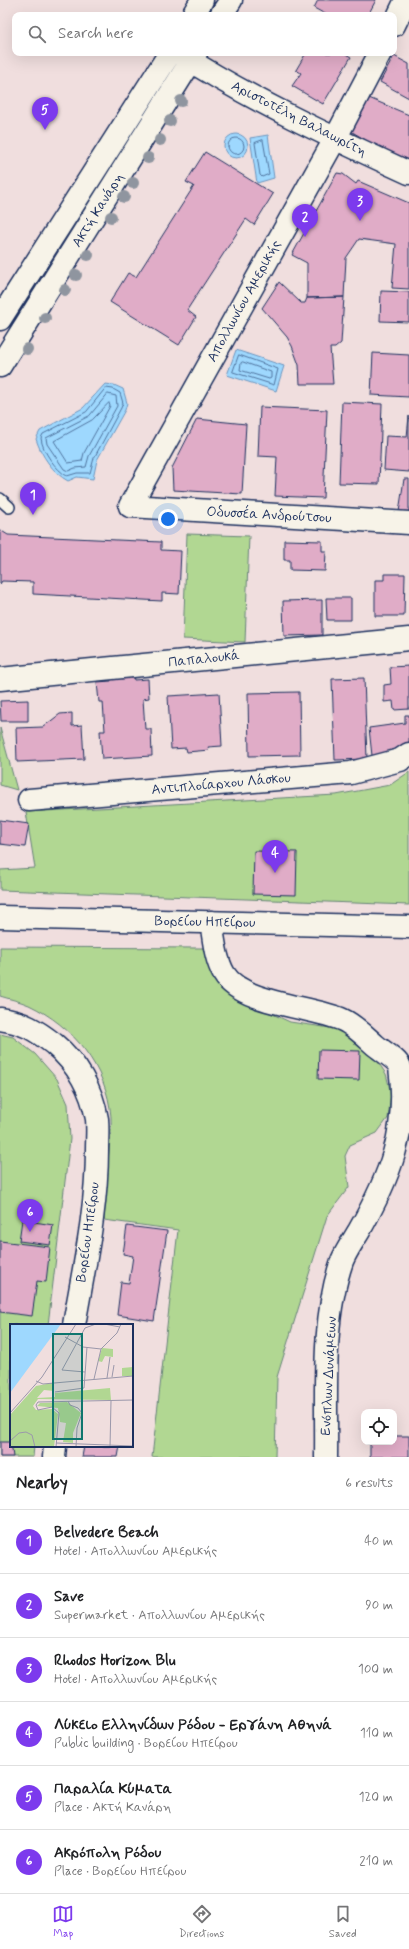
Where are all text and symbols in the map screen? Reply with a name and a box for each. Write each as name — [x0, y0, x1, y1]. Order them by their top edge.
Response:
search box — [12, 12, 397, 56]
icon: search — [26, 23, 48, 45]
text: Search here — [58, 24, 134, 44]
street label: Αριστοτέλη Βαλαωρίτη — [228, 76, 370, 161]
pin: 5 — [32, 97, 58, 130]
street label: Ακτή Κανάρη — [68, 169, 128, 251]
pin: 3 — [347, 188, 373, 221]
pin: 2 — [292, 204, 318, 237]
street label: Απολλωνίου Αμερικής — [203, 237, 285, 365]
pin: 1 — [20, 482, 46, 515]
street label: Οδυσσέα Ανδρούτσου — [206, 502, 332, 527]
your location — [158, 509, 178, 529]
street label: Παπαλουκά — [167, 646, 241, 672]
street label: Αντιπλοίαρχου Λάσκου — [151, 769, 291, 799]
pin: 4 — [262, 840, 288, 873]
street label: Βορείου Ηπείρου — [154, 912, 256, 932]
street label: Βορείου Ηπείρου — [72, 1181, 104, 1283]
pin: 6 — [17, 1199, 43, 1232]
street label: Ενόπλων Δυνάμεων — [317, 1316, 341, 1436]
inset map — [10, 1324, 133, 1447]
map controls — [361, 1409, 397, 1445]
button: locate — [361, 1409, 397, 1445]
text: Nearby — [16, 1472, 68, 1494]
text: 6 results — [345, 1475, 393, 1492]
text: Belvedere Beach — [54, 1523, 159, 1543]
text: 1 — [26, 1533, 32, 1550]
text: 40 m — [364, 1533, 393, 1550]
text: Hotel · Απολλωνίου Αμερικής — [54, 1543, 217, 1560]
text: Save — [54, 1587, 84, 1607]
text: 2 — [26, 1597, 32, 1614]
text: 90 m — [365, 1597, 393, 1614]
text: Supermarket · Απολλωνίου Αμερικής — [54, 1607, 265, 1624]
text: Rhodos Horizon Blu — [54, 1651, 175, 1671]
text: 3 — [26, 1661, 32, 1678]
text: 100 m — [358, 1661, 393, 1678]
text: Hotel · Απολλωνίου Αμερικής — [54, 1671, 217, 1688]
text: Λύκειο Ελληνίδων Ρόδου - Εργάνη Αθηνά — [54, 1715, 332, 1735]
text: 4 — [25, 1725, 33, 1742]
text: 110 m — [360, 1725, 393, 1742]
text: Public building · Βορείου Ηπείρου — [54, 1735, 238, 1752]
text: Παραλία Κύματα — [54, 1779, 172, 1799]
text: 5 — [25, 1789, 33, 1806]
text: 120 m — [359, 1789, 393, 1806]
text: Place · Ακτή Κανάρη — [54, 1799, 171, 1816]
text: Ακρόπολη Ρόδου — [54, 1843, 161, 1863]
text: 6 — [26, 1853, 32, 1870]
text: 210 m — [359, 1853, 393, 1870]
text: Place · Βορείου Ηπείρου — [54, 1863, 186, 1880]
tab: Map — [52, 1903, 74, 1941]
tab: Directions — [179, 1903, 224, 1941]
tab: Saved — [329, 1903, 357, 1941]

